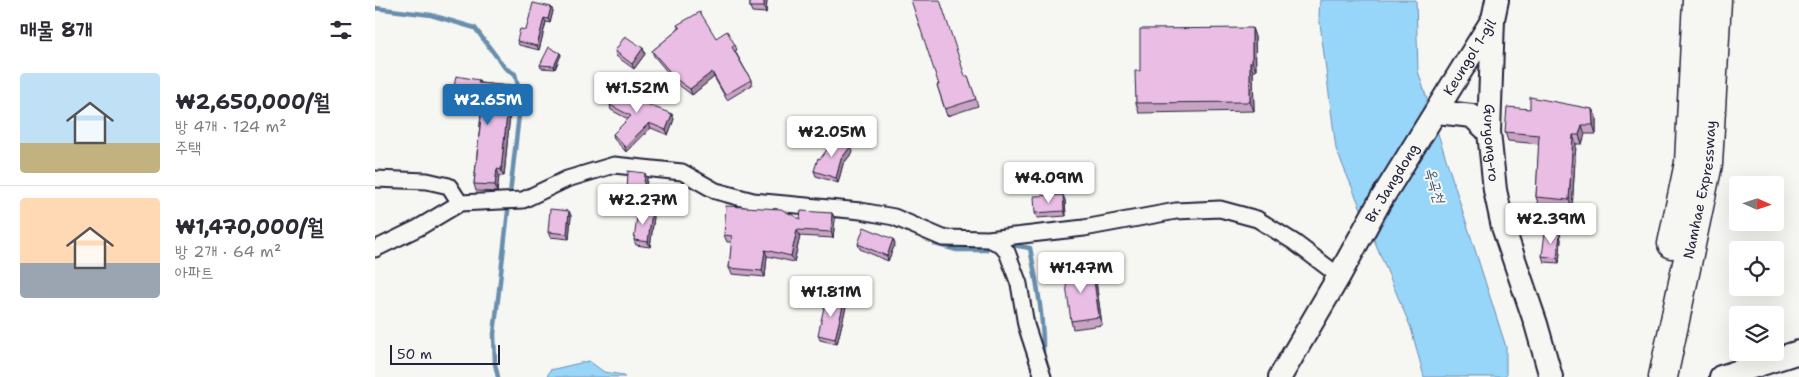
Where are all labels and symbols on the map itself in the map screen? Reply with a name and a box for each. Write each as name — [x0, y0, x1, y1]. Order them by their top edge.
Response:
street label: Keungol 1-gil — [1439, 15, 1500, 99]
pin: ₩1.52M — [596, 72, 678, 114]
pin: ₩2.65M — [447, 84, 529, 126]
street label: Guryong-ro — [1480, 104, 1503, 183]
pin: ₩2.05M — [791, 116, 873, 158]
street label: Namhae Expressway — [1679, 120, 1719, 261]
street label: Br. Jangdong — [1361, 140, 1423, 226]
pin: ₩4.09M — [1008, 162, 1090, 204]
water label: 옥곡천 — [1420, 165, 1450, 207]
north arrow — [1729, 176, 1784, 231]
pin: ₩2.27M — [602, 184, 684, 226]
pin: ₩2.39M — [1510, 202, 1592, 245]
pin: ₩1.47M — [1040, 252, 1122, 294]
pin: ₩1.81M — [790, 276, 872, 318]
scale bar — [390, 342, 500, 365]

